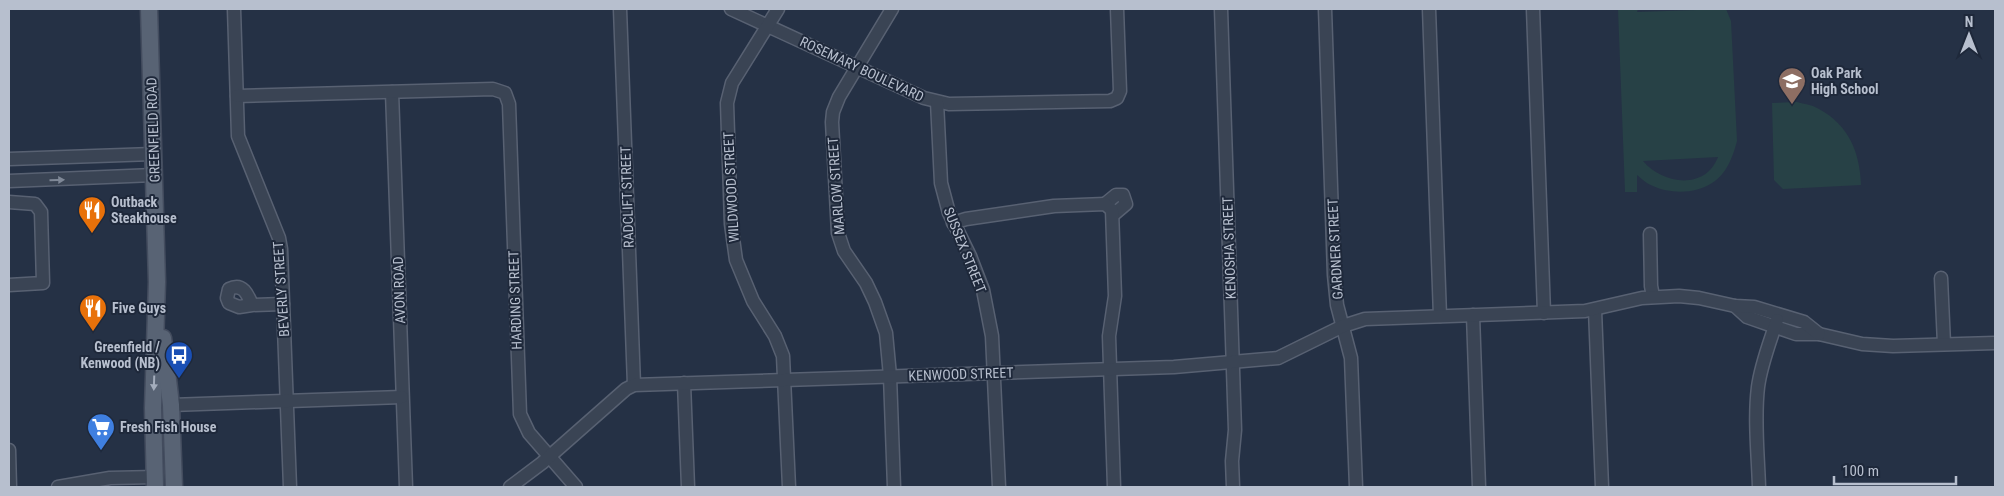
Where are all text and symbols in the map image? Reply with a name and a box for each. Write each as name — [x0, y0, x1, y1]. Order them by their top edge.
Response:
north arrow — [1944, 10, 1994, 60]
text: N — [1965, 14, 1973, 30]
street label: ROSEMARY BOULEVARD — [797, 33, 927, 105]
place label: Oak Park High School — [1811, 65, 1879, 97]
school or university icon: Oak Park High School — [1777, 66, 1807, 105]
street label: GREENFIELD ROAD — [143, 77, 163, 183]
street label: WILDWOOD STREET — [720, 131, 742, 243]
street label: MARLOW STREET — [825, 137, 847, 235]
street label: RADCLIFT STREET — [617, 146, 637, 248]
one-way arrow — [50, 176, 66, 184]
place label: Outback Steakhouse — [111, 194, 177, 226]
restaurant icon: Outback Steakhouse — [77, 195, 107, 234]
street label: KENOSHA STREET — [1219, 197, 1239, 299]
street label: GARDNER STREET — [1324, 198, 1346, 300]
street label: SUSSEX STREET — [941, 205, 989, 295]
street label: BEVERLY STREET — [270, 241, 292, 337]
street label: HARDING STREET — [505, 250, 525, 350]
street label: AVON ROAD — [390, 256, 408, 324]
restaurant icon: Five Guys — [78, 293, 108, 332]
place label: Five Guys — [112, 300, 166, 316]
place label: Greenfield / Kenwood (NB) — [80, 339, 160, 372]
bus stop icon: Greenfield / Kenwood (NB) — [164, 340, 194, 379]
street label: KENWOOD STREET — [908, 364, 1014, 384]
one-way arrow — [149, 375, 157, 391]
supermarket icon: Fresh Fish House — [86, 412, 116, 451]
place label: Fresh Fish House — [120, 419, 217, 435]
scale bar — [1834, 454, 1956, 486]
text: 100 m — [1842, 462, 1879, 480]

